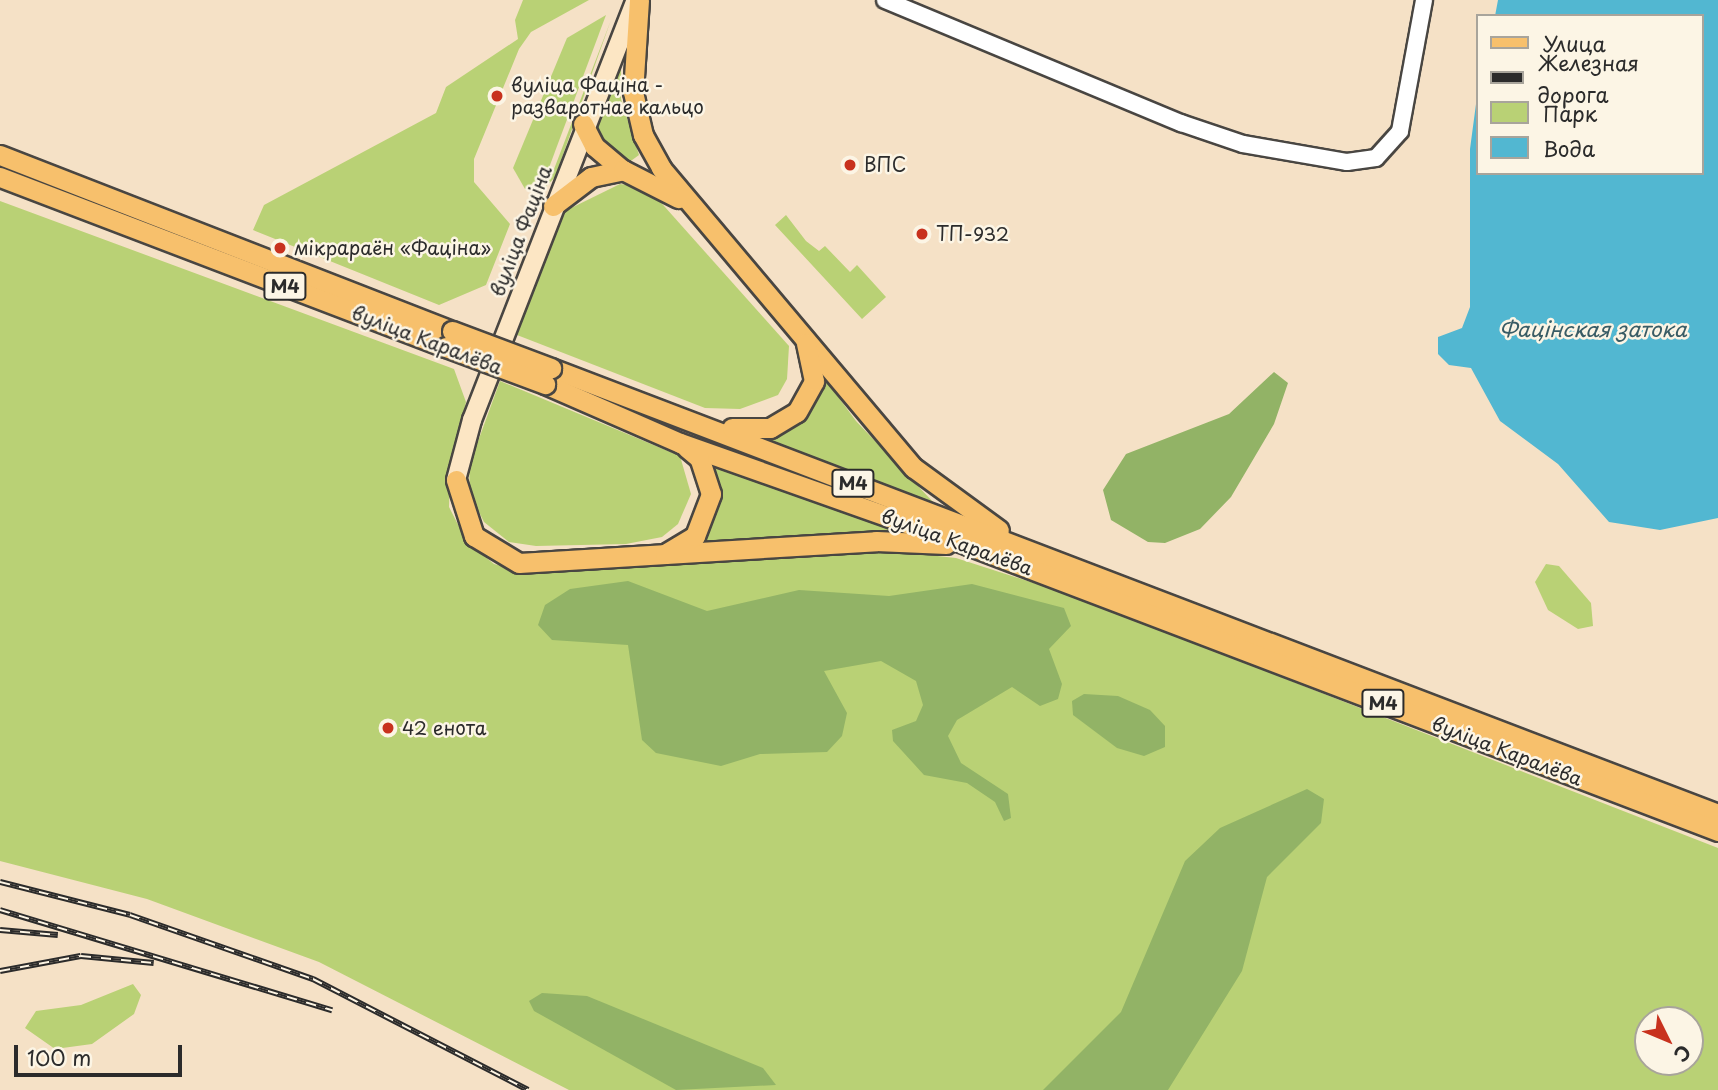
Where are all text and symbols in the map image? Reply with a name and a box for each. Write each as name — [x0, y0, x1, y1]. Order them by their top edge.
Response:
legend — [1476, 14, 1704, 175]
text: Улица — [1543, 27, 1606, 59]
text: Железная дорога — [1538, 46, 1639, 110]
place label: вуліца Фаціна - разваротнае кальцо — [511, 74, 705, 118]
marker: вуліца Фаціна - разваротнае кальцо — [489, 88, 505, 104]
text: Парк — [1543, 97, 1597, 129]
text: Вода — [1543, 132, 1595, 164]
place label: ВПС — [864, 154, 906, 176]
marker: ВПС — [842, 157, 858, 173]
street label: вуліца Фаціна — [486, 163, 556, 299]
place label: ТП-932 — [936, 223, 1009, 245]
marker: ТП-932 — [914, 226, 930, 242]
place label: мікрараён «Фаціна» — [294, 237, 492, 259]
marker: мікрараён «Фаціна» — [272, 240, 288, 256]
road number: М4 — [262, 272, 308, 300]
street label: вуліца Каралёва — [349, 301, 505, 379]
water label: Фацінская затока — [1499, 315, 1687, 341]
road number: М4 — [830, 468, 876, 498]
street label: вуліца Каралёва — [879, 504, 1035, 580]
road number: М4 — [1360, 688, 1406, 718]
street label: вуліца Каралёва — [1429, 712, 1585, 790]
place label: 42 енота — [402, 717, 487, 739]
marker: 42 енота — [380, 720, 396, 736]
north arrow — [1634, 1006, 1704, 1076]
scale bar — [18, 1030, 186, 1074]
text: С — [1668, 1039, 1698, 1069]
text: 100 m — [27, 1041, 91, 1073]

